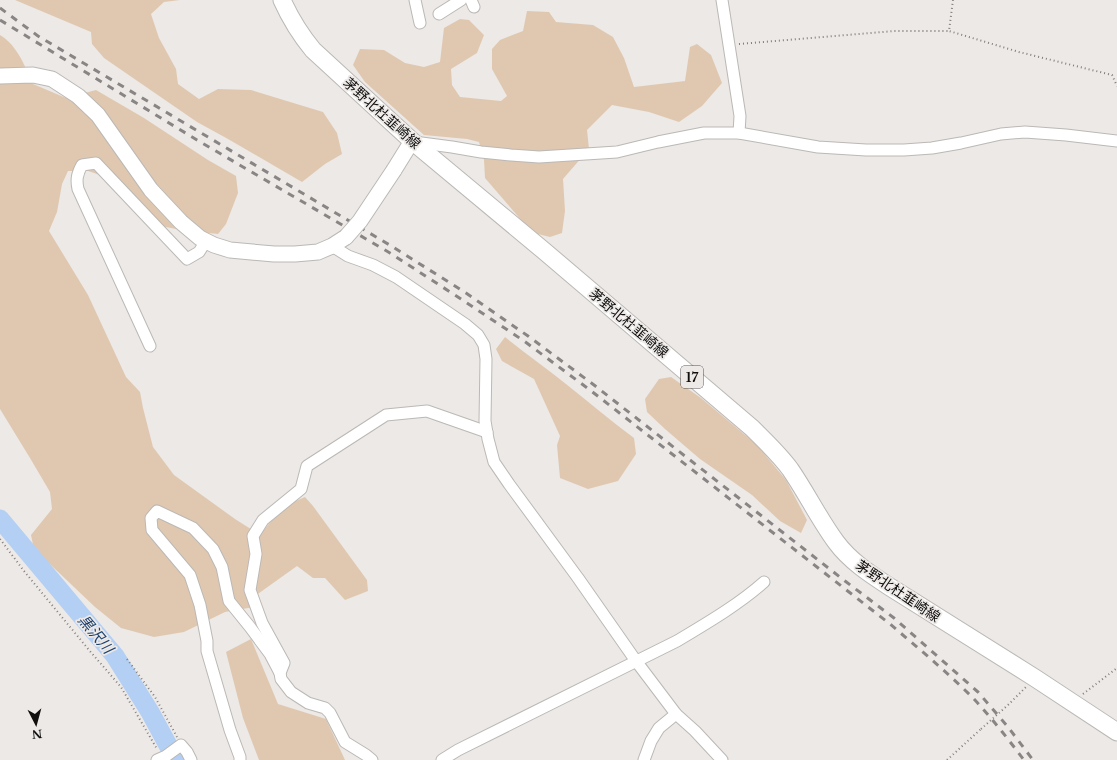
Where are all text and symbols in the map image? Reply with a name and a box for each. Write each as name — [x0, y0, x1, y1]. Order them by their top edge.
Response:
street label: 茅野北杜韮崎線 — [340, 74, 424, 152]
street label: 茅野北杜韮崎線 — [586, 285, 672, 361]
road number: 17 — [681, 366, 703, 388]
street label: 茅野北杜韮崎線 — [852, 556, 944, 626]
water label: 黒沢川 — [74, 611, 119, 659]
north arrow — [16, 704, 56, 744]
text: N — [31, 726, 43, 742]

